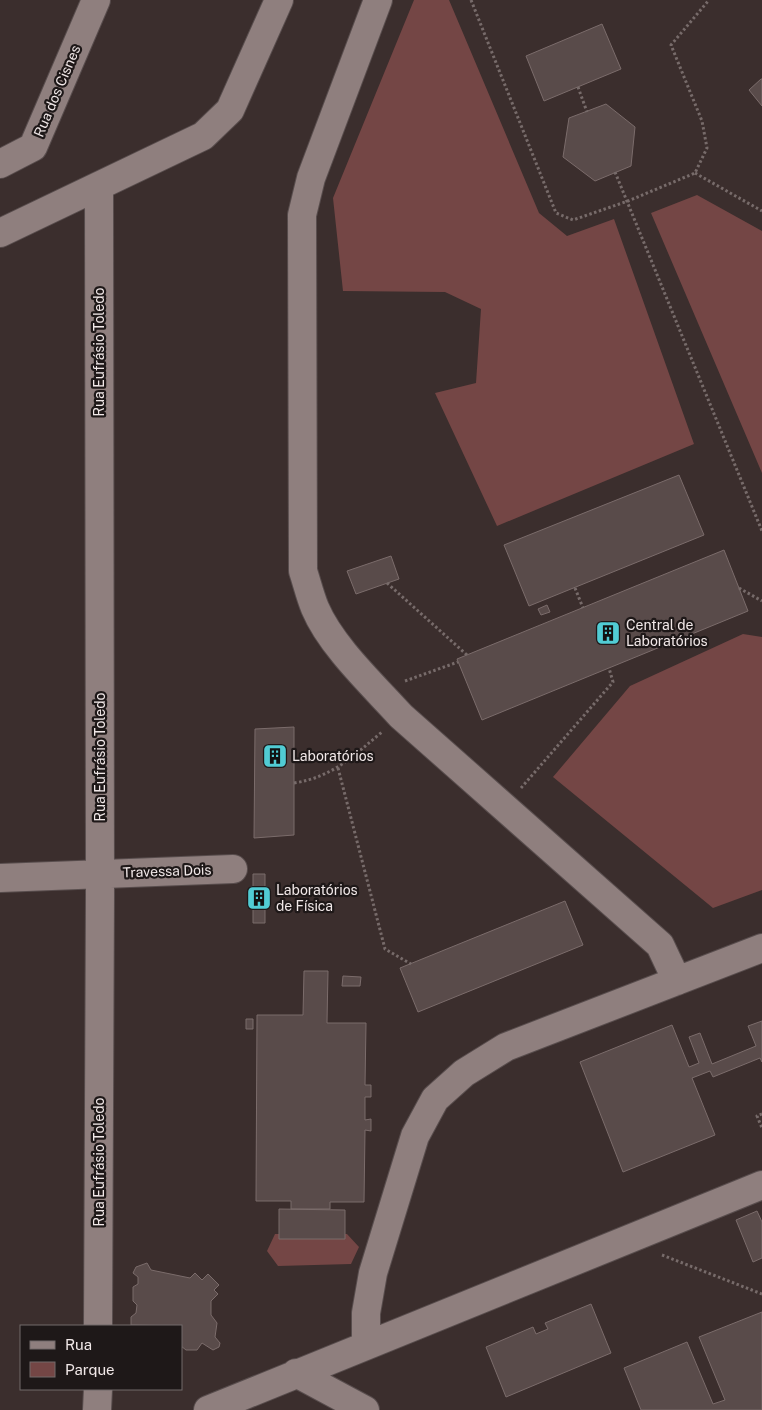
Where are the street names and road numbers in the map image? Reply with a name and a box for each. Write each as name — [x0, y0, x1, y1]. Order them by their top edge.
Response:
street label: Rua dos Cisnes — [30, 43, 84, 139]
street label: Rua Eufrásio Toledo — [91, 287, 107, 416]
street label: Rua Eufrásio Toledo — [92, 692, 108, 821]
street label: Travessa Dois — [122, 861, 212, 881]
street label: Rua Eufrásio Toledo — [91, 1097, 107, 1226]

